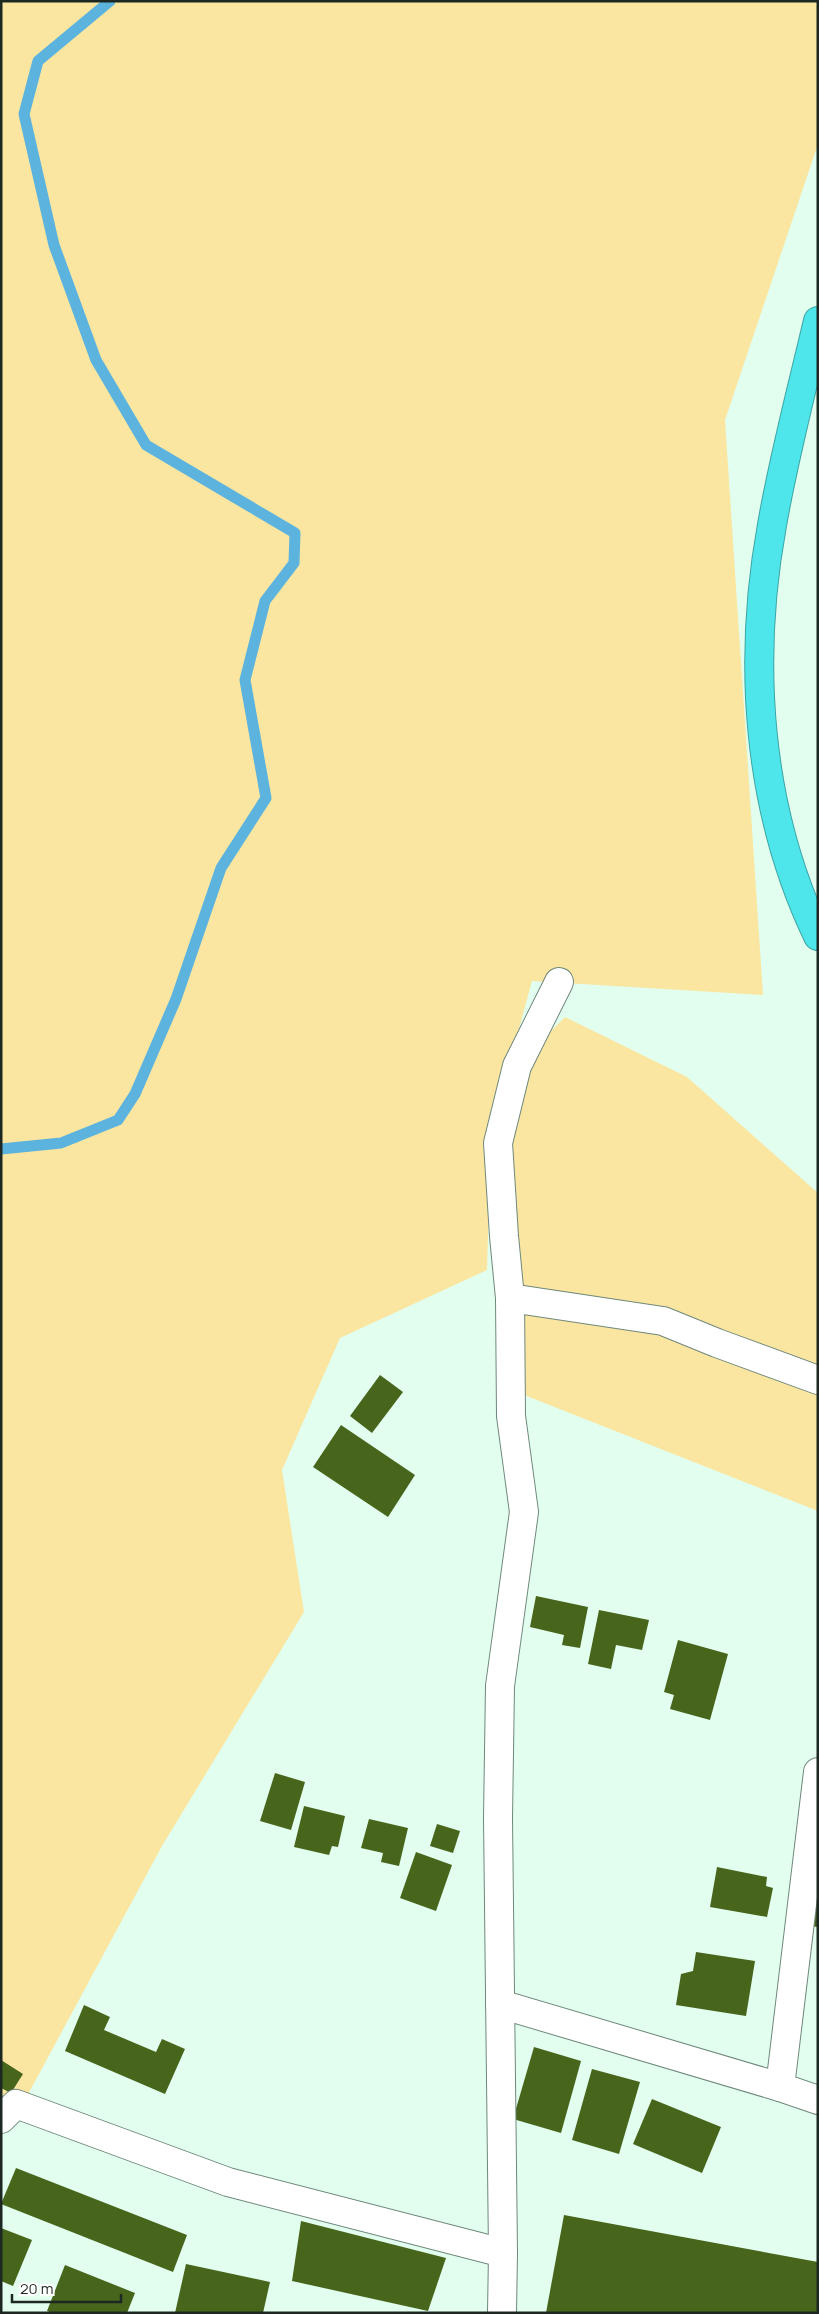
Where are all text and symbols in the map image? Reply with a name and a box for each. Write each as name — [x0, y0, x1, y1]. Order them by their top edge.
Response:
scale bar — [12, 2272, 121, 2304]
text: 20 m — [20, 2278, 53, 2299]

